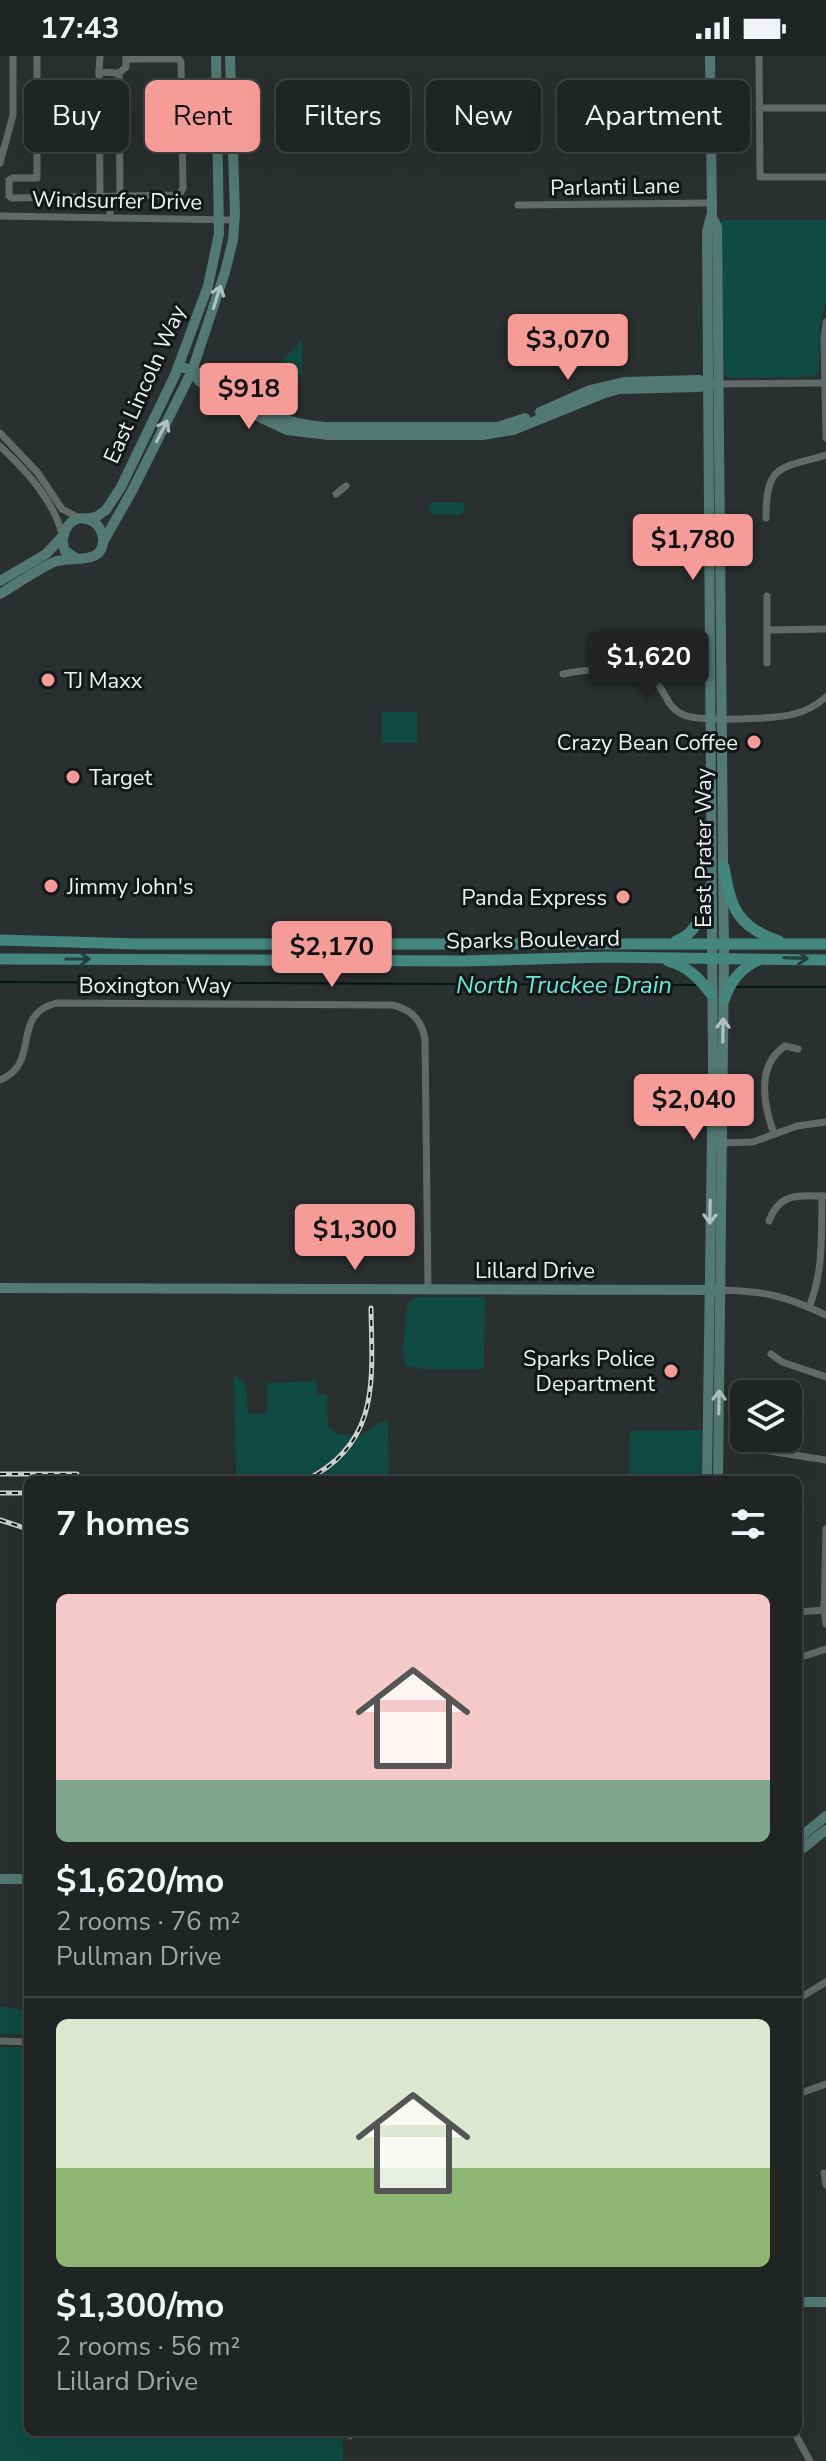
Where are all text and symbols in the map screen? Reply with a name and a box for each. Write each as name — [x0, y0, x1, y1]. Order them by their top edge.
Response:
text: 17:43 — [40, 8, 119, 49]
chip: Buy — [24, 80, 129, 152]
chip: Rent — [145, 80, 260, 152]
chip: Filters — [276, 80, 410, 152]
chip: New — [426, 80, 541, 152]
chip: Apartment — [557, 80, 750, 152]
street label: Parlanti Lane — [550, 171, 680, 203]
street label: Windsurfer Drive — [31, 185, 202, 217]
one-way arrow — [210, 285, 225, 310]
street label: East Lincoln Way — [97, 300, 194, 468]
pin: $3,070 — [503, 314, 633, 382]
text: $3,070 — [526, 322, 610, 357]
pin: $918 — [202, 363, 296, 431]
text: $918 — [218, 371, 280, 406]
one-way arrow — [155, 420, 170, 444]
pin: $1,780 — [628, 514, 758, 582]
text: $1,780 — [651, 522, 735, 557]
pin: $1,620 — [584, 631, 714, 699]
text: $1,620 — [607, 639, 691, 674]
place label: TJ Maxx — [64, 666, 143, 696]
marker: TJ Maxx — [39, 671, 57, 689]
place label: Crazy Bean Coffee — [557, 728, 738, 758]
marker: Crazy Bean Coffee — [745, 733, 763, 751]
place label: Target — [89, 763, 153, 793]
street label: East Prater Way — [689, 767, 719, 928]
marker: Target — [64, 768, 82, 786]
place label: Jimmy John's — [66, 872, 194, 902]
marker: Jimmy John's — [42, 877, 60, 895]
place label: Panda Express — [462, 883, 607, 913]
marker: Panda Express — [614, 888, 632, 906]
pin: $2,170 — [267, 921, 397, 989]
street label: Sparks Boulevard — [446, 923, 620, 957]
text: $2,170 — [290, 929, 374, 964]
one-way arrow — [64, 951, 91, 967]
one-way arrow — [782, 951, 809, 966]
water label: North Truckee Drain — [456, 969, 672, 1001]
street label: Boxington Way — [79, 971, 232, 1001]
one-way arrow — [716, 1017, 731, 1044]
pin: $2,040 — [629, 1074, 759, 1142]
text: $2,040 — [652, 1082, 736, 1117]
one-way arrow — [702, 1198, 718, 1225]
pin: $1,300 — [290, 1204, 420, 1272]
text: $1,300 — [313, 1212, 397, 1247]
street label: Lillard Drive — [475, 1256, 595, 1286]
place label: Sparks Police Department — [523, 1344, 655, 1399]
marker: Sparks Police Department — [662, 1362, 680, 1380]
map controls — [730, 1380, 802, 1452]
button: layers — [730, 1380, 802, 1452]
one-way arrow — [712, 1389, 727, 1416]
text: 7 homes — [56, 1501, 190, 1547]
icon: filters — [726, 1502, 770, 1546]
icon: home — [341, 1646, 485, 1790]
text: $1,620/mo — [56, 1858, 224, 1904]
text: 2 rooms · 76 m² — [56, 1904, 240, 1939]
text: Pullman Drive — [56, 1939, 221, 1974]
icon: home — [341, 2071, 485, 2215]
text: $1,300/mo — [56, 2283, 224, 2329]
text: 2 rooms · 56 m² — [56, 2329, 240, 2364]
text: Lillard Drive — [56, 2364, 198, 2399]

